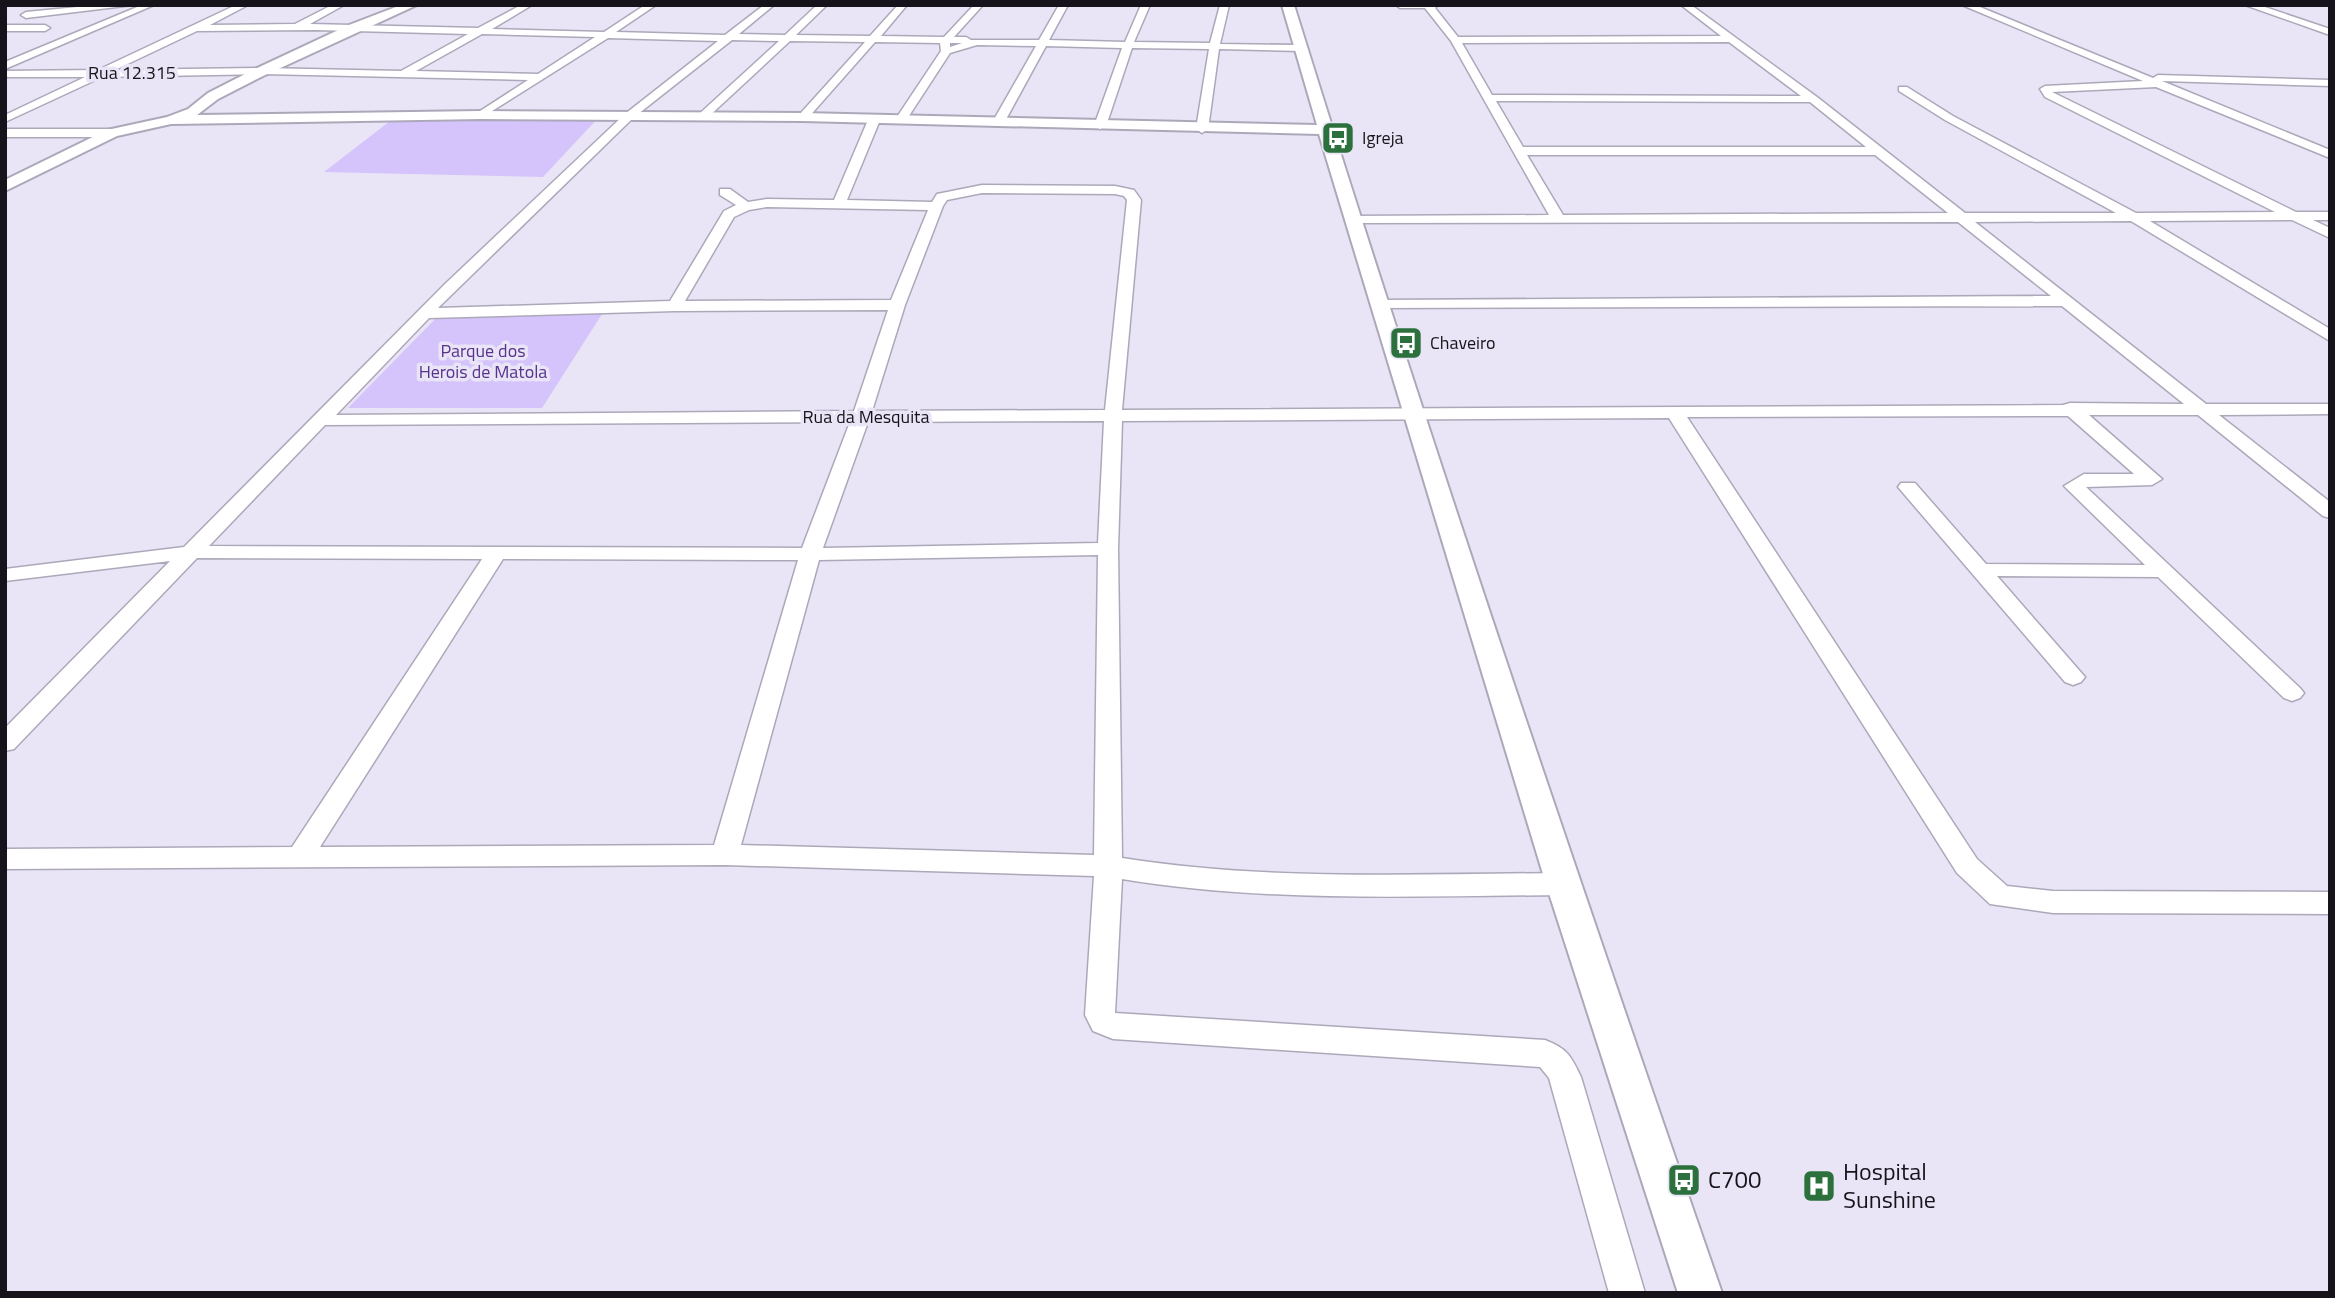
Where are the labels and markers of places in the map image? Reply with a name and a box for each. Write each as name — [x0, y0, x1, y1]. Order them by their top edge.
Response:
bus stop icon: Igreja — [1319, 119, 1357, 157]
place label: Igreja — [1362, 124, 1404, 151]
bus stop icon: Chaveiro — [1387, 324, 1425, 362]
place label: Chaveiro — [1430, 329, 1495, 356]
place label: Hospital Sunshine — [1843, 1153, 1936, 1217]
bus stop icon: C700 — [1665, 1161, 1703, 1199]
place label: C700 — [1708, 1161, 1761, 1197]
hospital icon: Hospital Sunshine — [1800, 1167, 1838, 1205]

